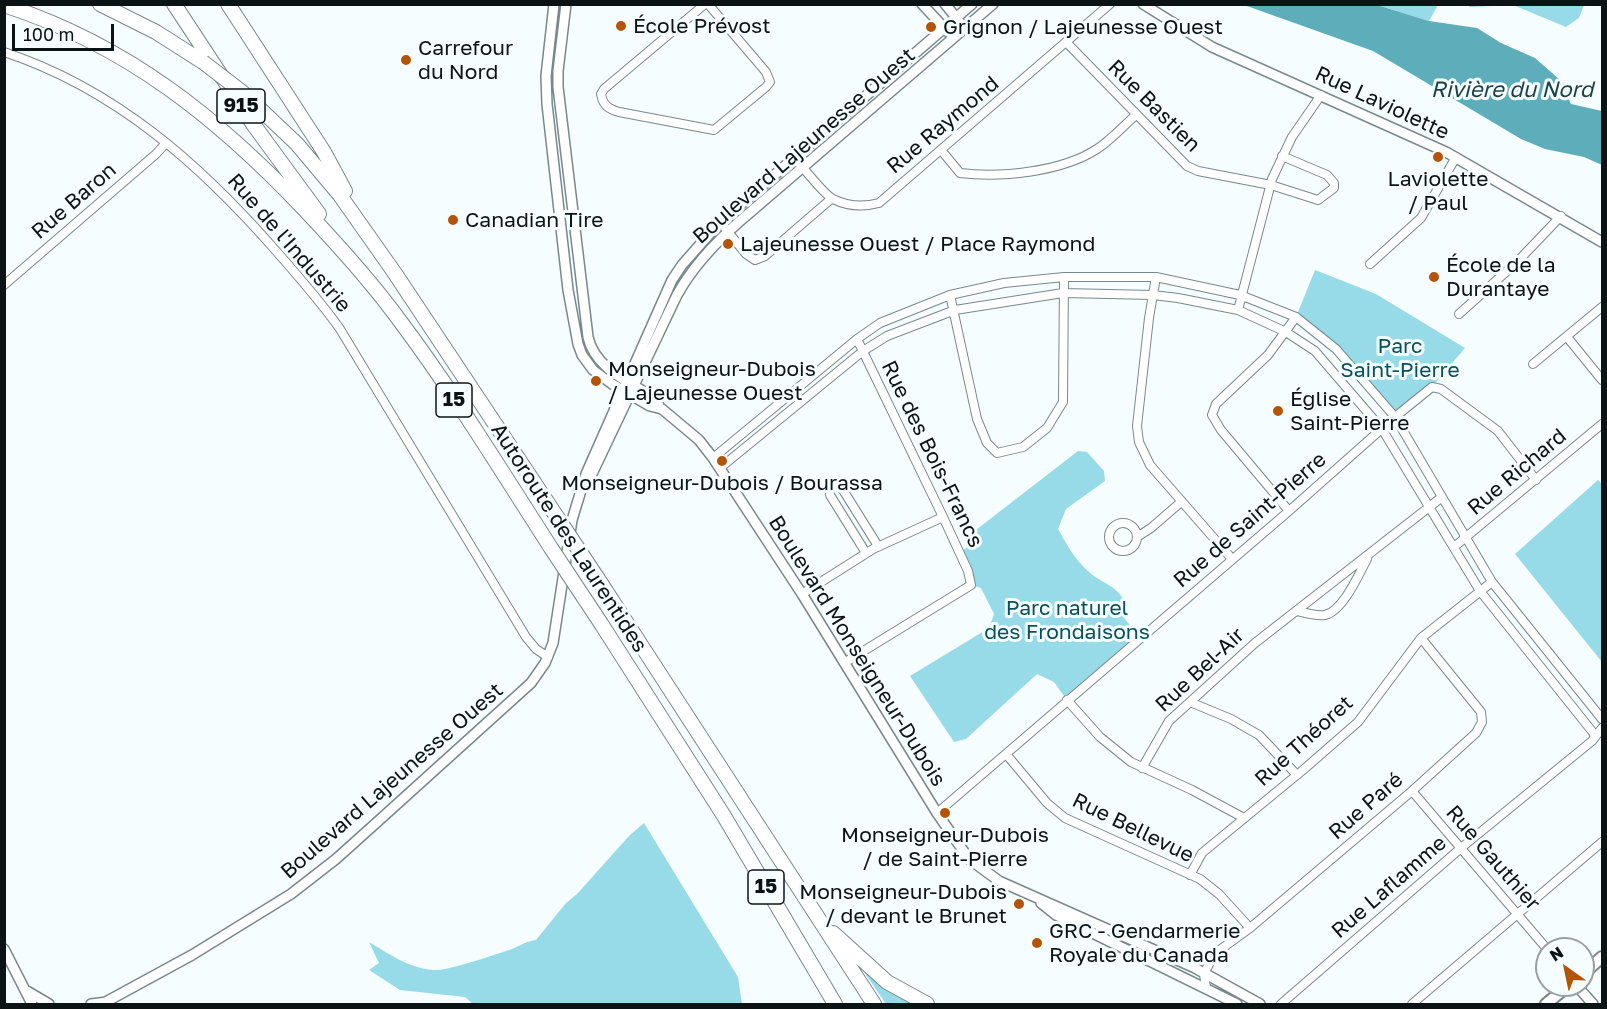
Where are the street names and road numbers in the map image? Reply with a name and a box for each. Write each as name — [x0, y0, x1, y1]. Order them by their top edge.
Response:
street label: Boulevard Lajeunesse Ouest — [688, 43, 920, 249]
street label: Rue Bastien — [1103, 55, 1205, 157]
street label: Rue Laviolette — [1311, 61, 1453, 145]
street label: Rue Raymond — [882, 71, 1004, 179]
road number: 915 — [217, 89, 265, 123]
street label: Rue Baron — [27, 158, 121, 244]
street label: Rue de l'Industrie — [222, 169, 356, 317]
street label: Rue des Bois-Francs — [876, 356, 988, 552]
road number: 15 — [436, 383, 472, 417]
street label: Autoroute des Laurentides — [486, 419, 652, 657]
street label: Rue Richard — [1463, 423, 1571, 521]
street label: Rue de Saint-Pierre — [1169, 447, 1331, 593]
street label: Boulevard Monseigneur-Dubois — [763, 511, 951, 791]
street label: Rue Bel-Air — [1150, 623, 1250, 717]
street label: Boulevard Lajeunesse Ouest — [276, 678, 508, 884]
street label: Rue Théoret — [1250, 690, 1358, 792]
street label: Rue Paré — [1324, 767, 1408, 845]
street label: Rue Bellevue — [1068, 788, 1198, 868]
street label: Rue Gauthier — [1441, 800, 1545, 916]
street label: Rue Laflamme — [1327, 830, 1451, 944]
road number: 15 — [748, 870, 784, 904]

